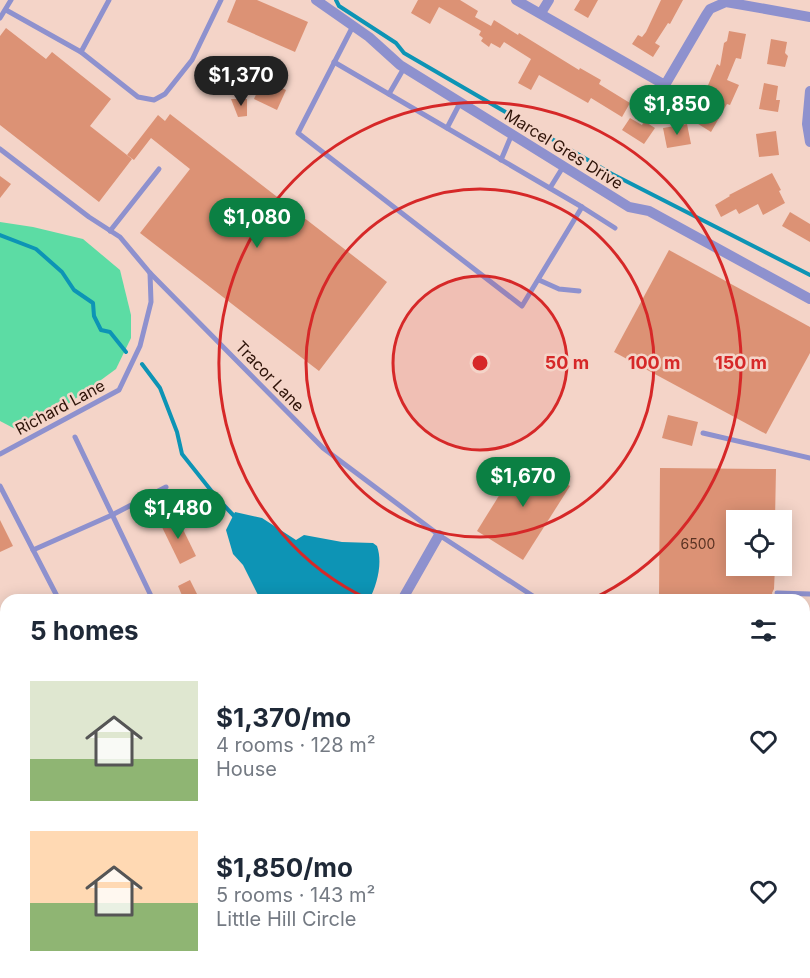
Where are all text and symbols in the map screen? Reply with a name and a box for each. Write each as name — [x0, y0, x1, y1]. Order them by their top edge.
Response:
pin: $1,370 — [192, 56, 290, 107]
text: $1,370 — [208, 63, 274, 87]
pin: $1,850 — [628, 85, 726, 136]
text: $1,850 — [643, 92, 711, 116]
street label: Marcel Gres Drive — [501, 105, 627, 193]
pin: $1,080 — [208, 198, 306, 249]
text: $1,080 — [223, 205, 291, 229]
street label: Tracor Lane — [231, 337, 309, 415]
text: 50 m — [545, 352, 589, 373]
text: 100 m — [628, 352, 680, 373]
text: 150 m — [715, 352, 767, 373]
centre of rings — [470, 353, 490, 373]
street label: Richard Lane — [12, 375, 108, 439]
pin: $1,670 — [474, 457, 572, 508]
text: $1,670 — [490, 464, 556, 488]
pin: $1,480 — [129, 489, 227, 540]
text: $1,480 — [144, 496, 212, 520]
map controls — [726, 510, 792, 576]
button: locate — [726, 510, 792, 576]
house number: 6500 — [681, 535, 715, 552]
icon: filters — [747, 614, 780, 647]
text: 5 homes — [30, 615, 139, 646]
text: $1,370/mo — [216, 702, 351, 733]
icon: home — [78, 705, 150, 777]
icon: heart — [747, 725, 780, 758]
text: 4 rooms · 128 m² — [216, 733, 376, 757]
text: House — [216, 757, 277, 781]
text: $1,850/mo — [216, 852, 353, 883]
icon: home — [78, 855, 150, 927]
icon: heart — [747, 875, 780, 908]
text: 5 rooms · 143 m² — [216, 883, 375, 907]
text: Little Hill Circle — [216, 907, 356, 931]

